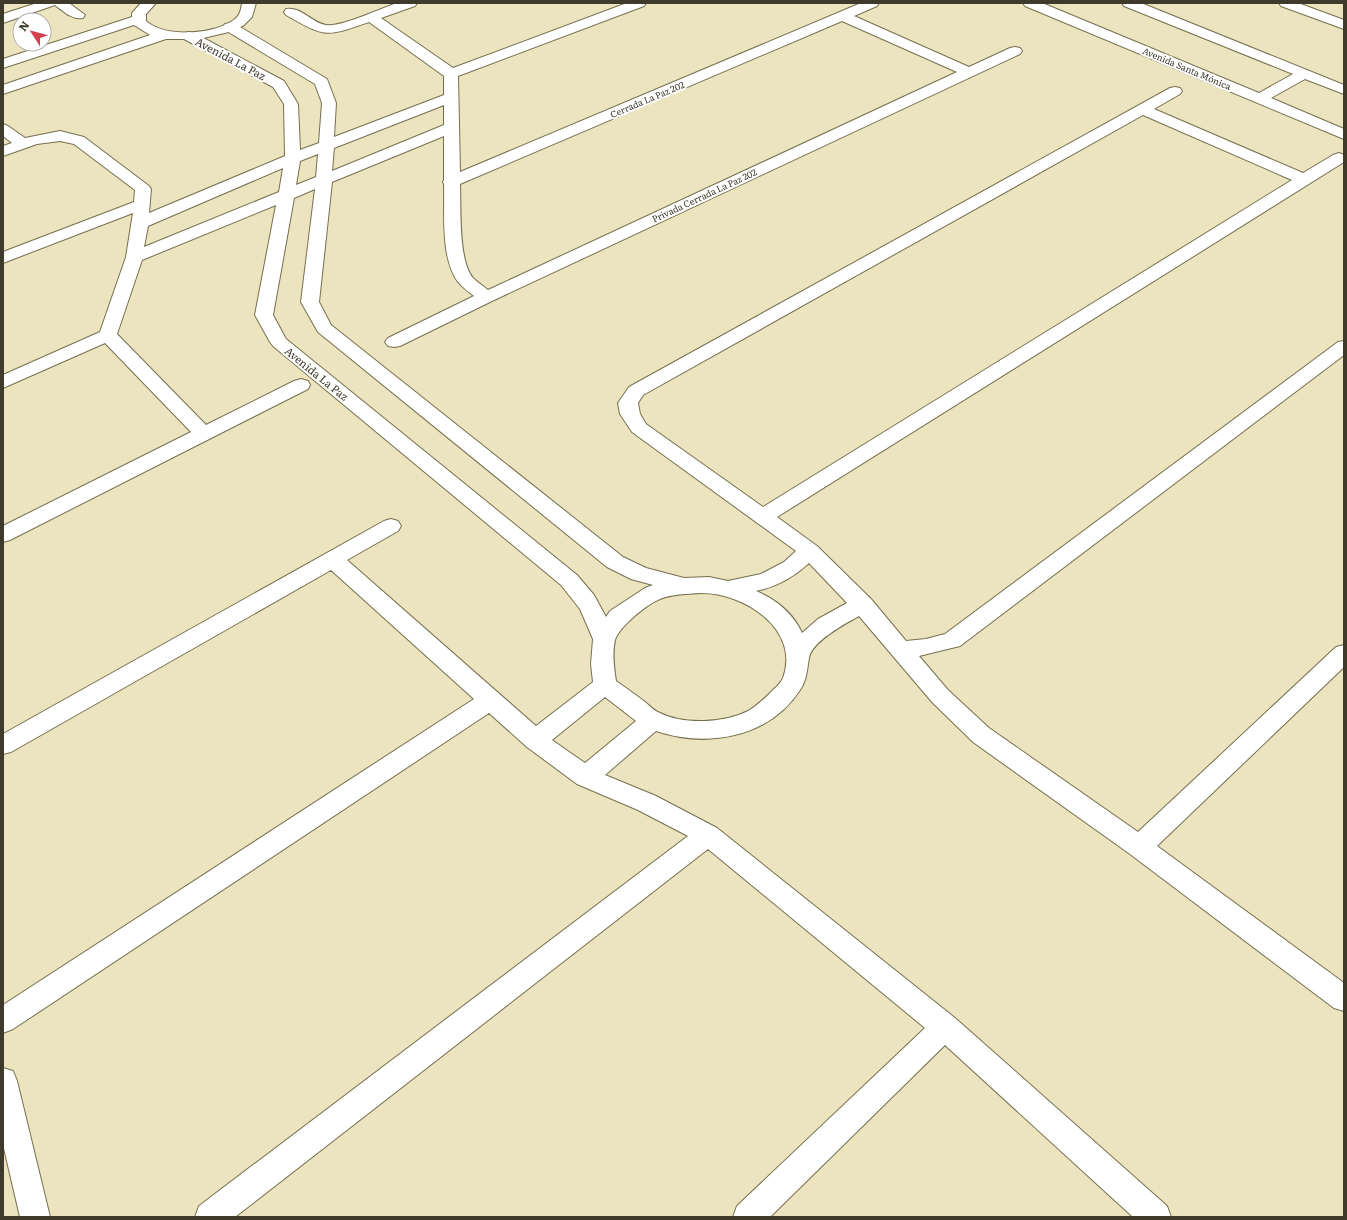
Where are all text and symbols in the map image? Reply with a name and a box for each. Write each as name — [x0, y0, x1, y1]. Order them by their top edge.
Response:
north arrow — [12, 12, 52, 52]
text: N — [14, 17, 32, 34]
street label: Avenida La Paz — [193, 33, 270, 84]
street label: Avenida Santa Mónica — [1141, 43, 1234, 93]
street label: Cerrada La Paz 202 — [608, 77, 687, 121]
street label: Privada Cerrada La Paz 202 — [649, 164, 759, 225]
street label: Avenida La Paz — [282, 342, 353, 404]

